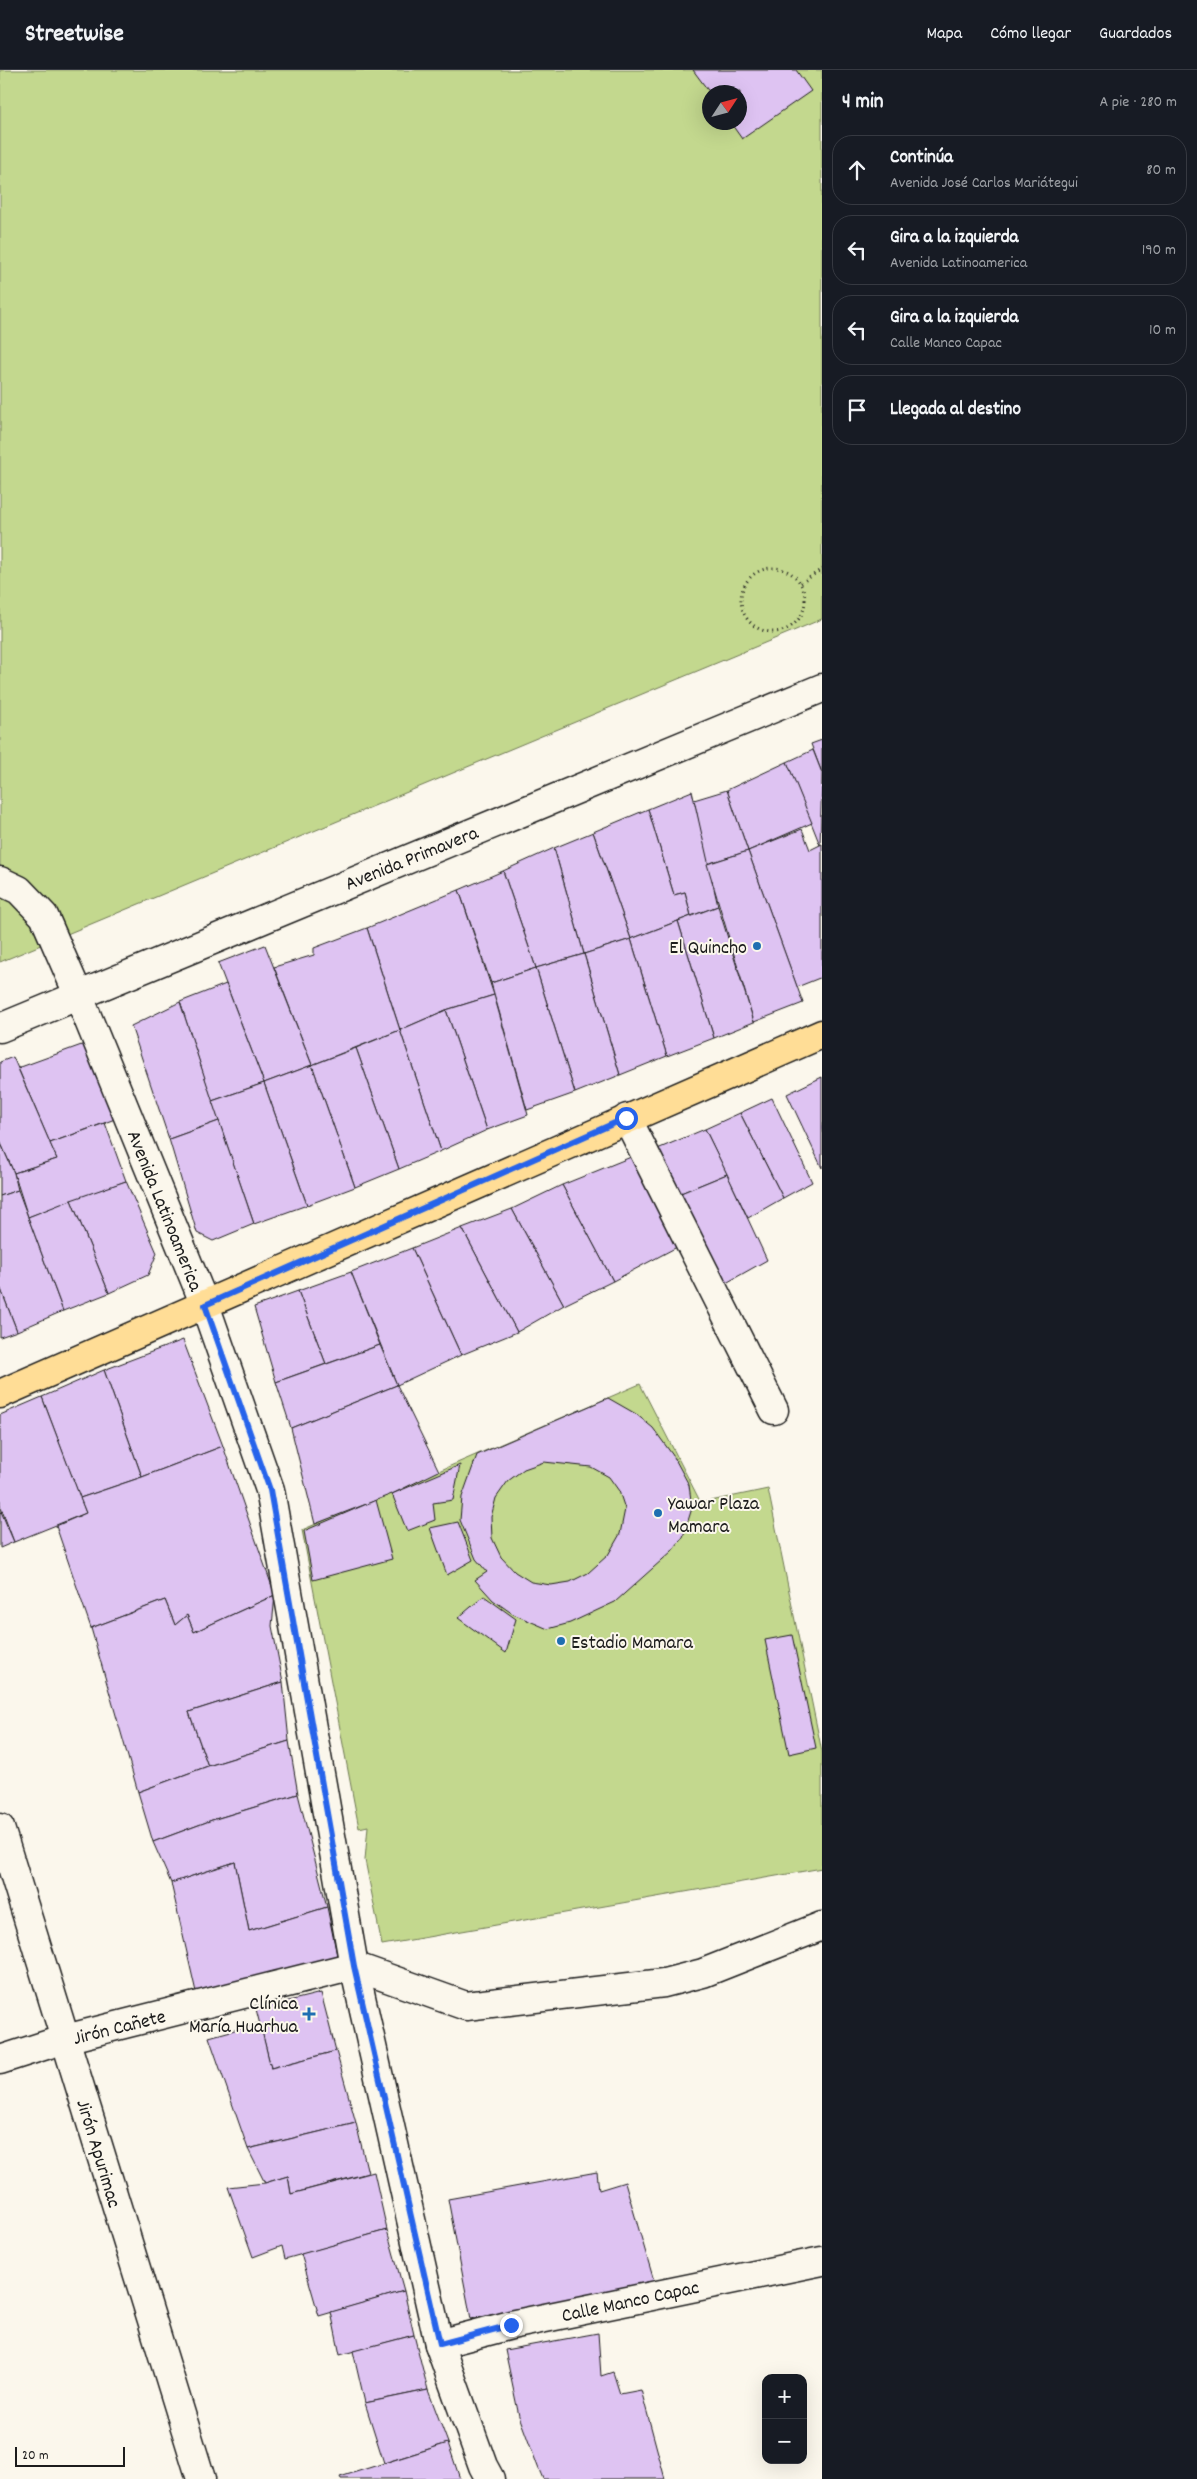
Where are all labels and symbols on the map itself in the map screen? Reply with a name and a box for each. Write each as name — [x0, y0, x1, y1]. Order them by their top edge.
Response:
north arrow — [702, 85, 747, 130]
street label: Avenida Primavera — [341, 820, 484, 899]
place label: El Quincho — [669, 935, 747, 963]
marker: El Quincho — [751, 940, 763, 952]
route start — [615, 1107, 638, 1130]
street label: Avenida Latinoamerica — [118, 1126, 209, 1296]
place label: Yawar Plaza Mamara — [668, 1491, 760, 1542]
marker: Yawar Plaza Mamara — [652, 1507, 664, 1519]
place label: Estadio Mamara — [571, 1630, 693, 1658]
marker: Estadio Mamara — [555, 1635, 567, 1647]
place label: Clínica María Huarhua — [189, 1991, 299, 2042]
street label: Jirón Cañete — [70, 2004, 169, 2054]
marker: Clínica María Huarhua — [302, 2007, 316, 2021]
street label: Jirón Apurimac — [67, 2096, 127, 2212]
street label: Calle Manco Capac — [559, 2275, 702, 2331]
route end — [500, 2314, 523, 2337]
scale bar — [15, 2444, 125, 2467]

